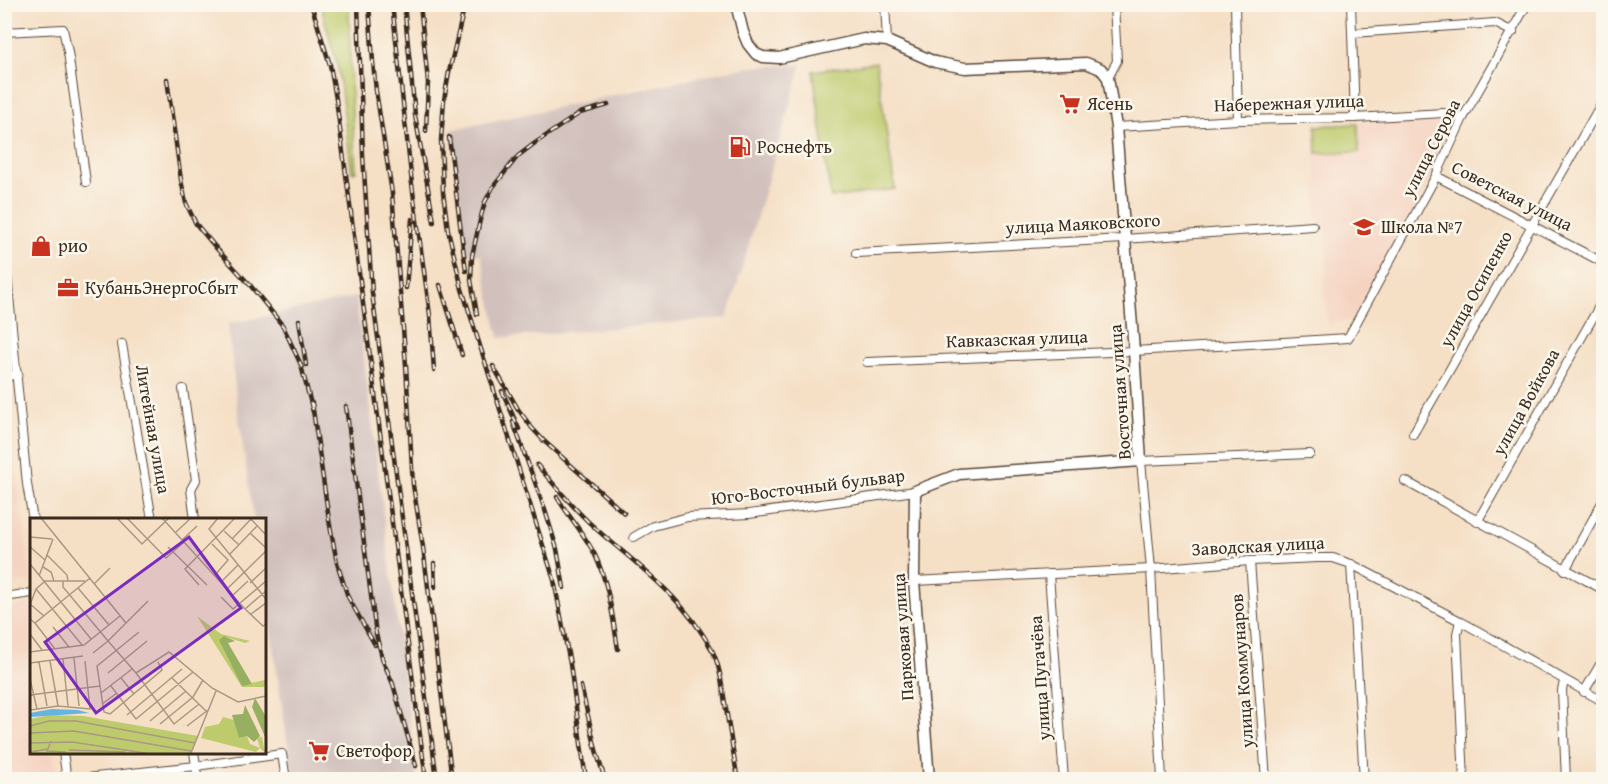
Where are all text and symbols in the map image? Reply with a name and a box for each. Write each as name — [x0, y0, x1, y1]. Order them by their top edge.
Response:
street label: Набережная улица — [1213, 86, 1365, 119]
place label: Ясень — [1086, 90, 1133, 117]
supermarket icon: Ясень — [1058, 92, 1082, 116]
street label: улица Серова — [1394, 94, 1467, 202]
place label: Роснефть — [757, 133, 832, 160]
fuel station icon: Роснефть — [728, 135, 752, 159]
street label: Советская улица — [1447, 153, 1578, 238]
street label: улица Маяковского — [1004, 206, 1161, 241]
place label: Школа №7 — [1381, 213, 1463, 240]
school or university icon: Школа №7 — [1352, 215, 1376, 239]
street label: улица Осипенко — [1432, 225, 1519, 353]
place label: рио — [58, 232, 88, 259]
shop icon: рио — [29, 234, 53, 258]
place label: КубаньЭнергоСбыт — [85, 274, 238, 301]
office icon: КубаньЭнергоСбыт — [56, 276, 80, 300]
street label: Кавказская улица — [946, 323, 1089, 354]
street label: Восточная улица — [1101, 323, 1138, 461]
street label: улица Войкова — [1485, 343, 1566, 461]
street label: Литейная улица — [129, 362, 178, 496]
street label: Юго-Восточный бульвар — [710, 461, 907, 512]
inset map — [30, 518, 266, 754]
street label: Заводская улица — [1191, 529, 1326, 562]
street label: Парковая улица — [885, 572, 920, 702]
street label: улица Коммунаров — [1223, 593, 1260, 750]
street label: улица Пугачёва — [1022, 614, 1057, 742]
place label: Светофор — [336, 737, 412, 764]
supermarket icon: Светофор — [307, 739, 331, 763]

